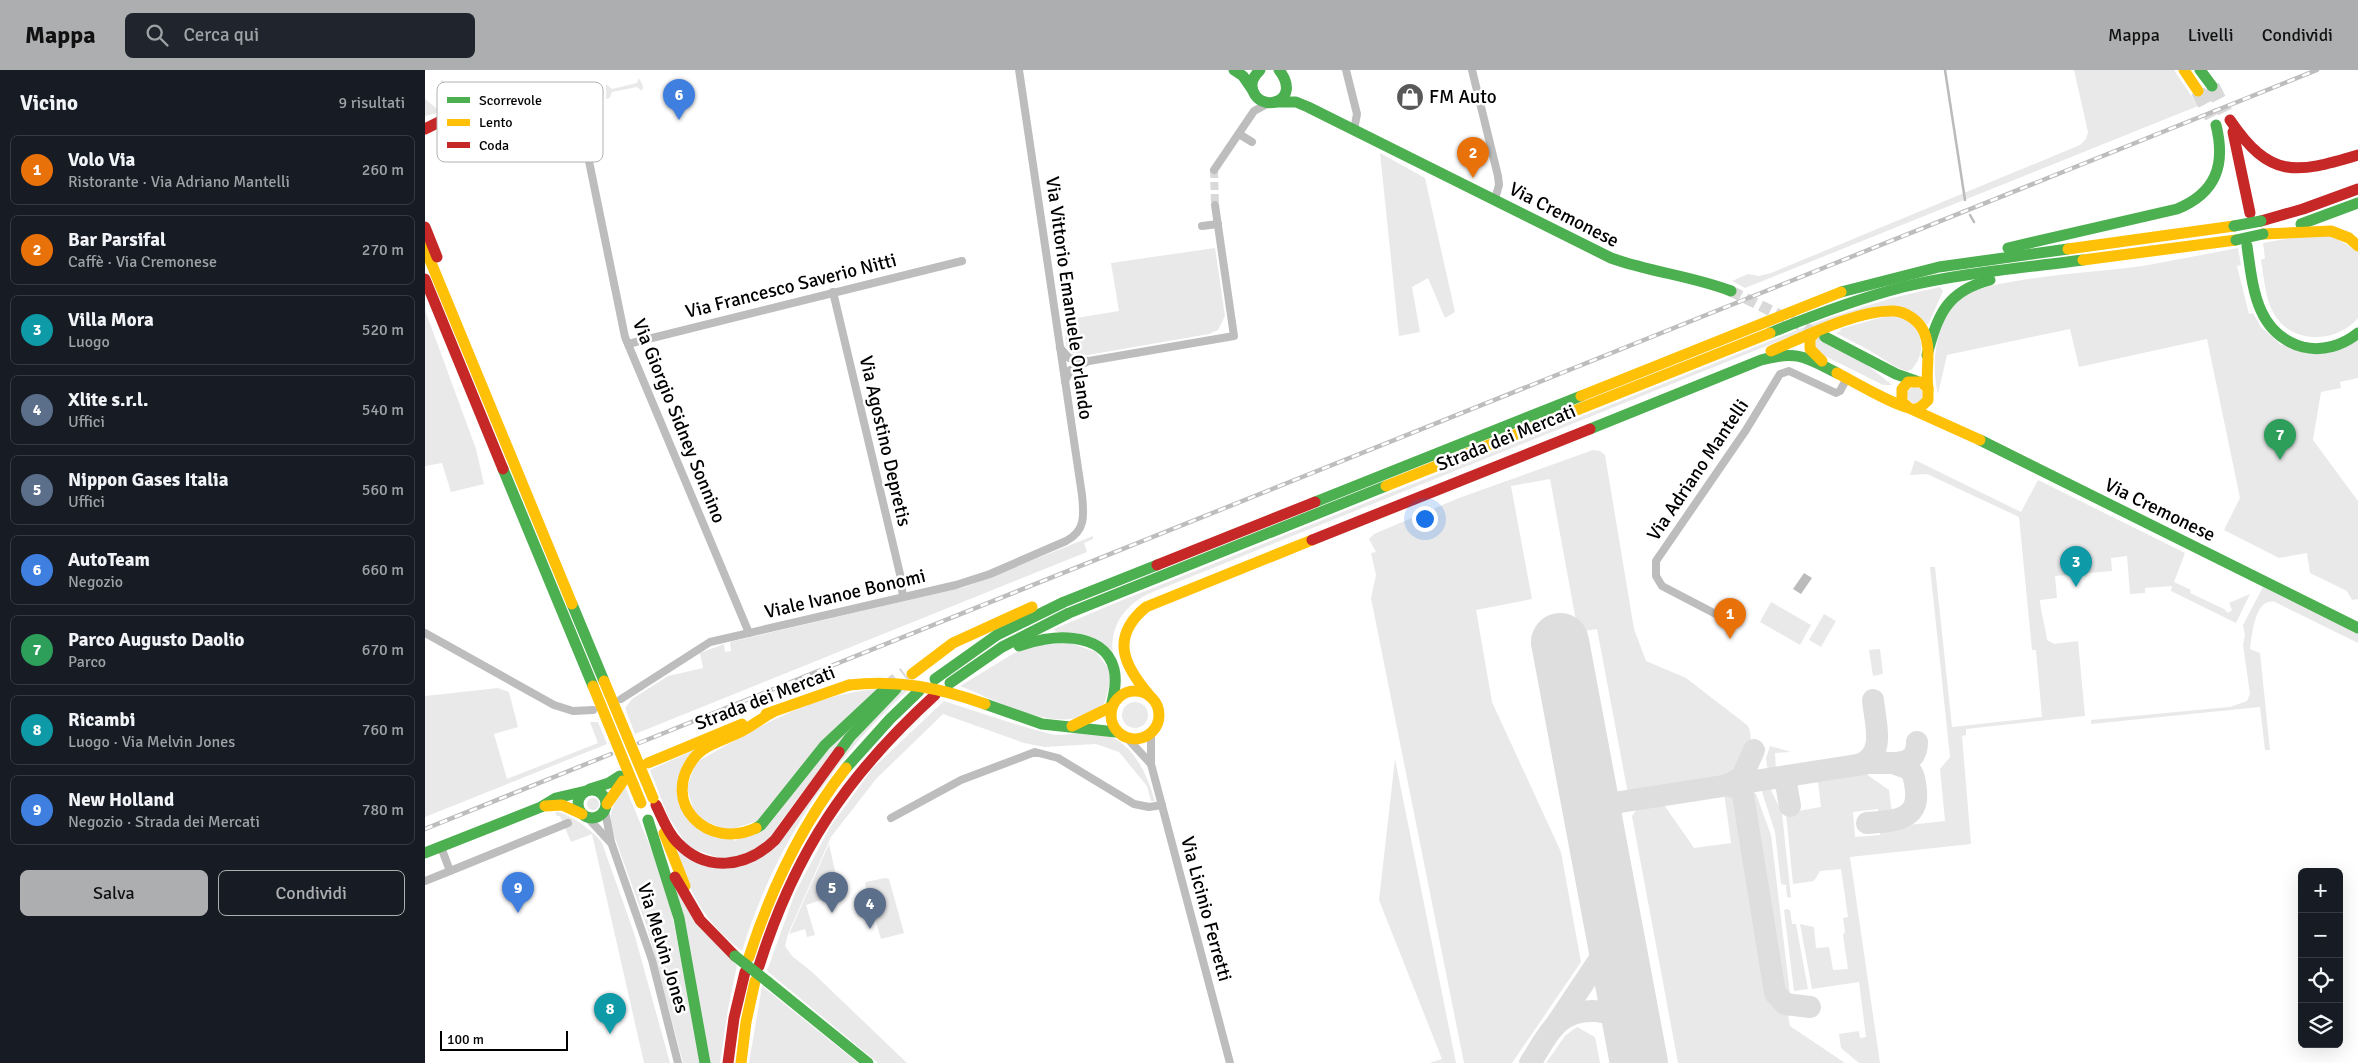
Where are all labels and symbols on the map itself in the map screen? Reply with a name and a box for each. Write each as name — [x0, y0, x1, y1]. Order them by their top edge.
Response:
pin: 6 — [663, 79, 695, 120]
legend — [437, 82, 603, 162]
shop icon: FM Auto — [1395, 82, 1425, 112]
place label: FM Auto — [1429, 85, 1497, 109]
text: Scorrevole — [479, 92, 542, 109]
text: Lento — [479, 114, 513, 131]
text: Coda — [479, 137, 509, 154]
pin: 2 — [1457, 137, 1489, 178]
street label: Via Vittorio Emanuele Orlando — [1040, 175, 1098, 421]
street label: Via Cremonese — [1505, 177, 1623, 253]
street label: Via Francesco Saverio Nitti — [683, 248, 899, 324]
street label: Via Giorgio Sidney Sonnino — [627, 315, 731, 527]
street label: Via Agostino Depretis — [854, 353, 916, 529]
street label: Via Adriano Mantelli — [1642, 395, 1754, 545]
street label: Strada dei Mercati — [1433, 399, 1579, 477]
pin: 7 — [2264, 419, 2296, 460]
street label: Via Cremonese — [2101, 473, 2219, 547]
your location — [1412, 506, 1438, 532]
pin: 3 — [2060, 546, 2092, 587]
street label: Viale Ivanoe Bonomi — [762, 564, 928, 624]
pin: 1 — [1714, 598, 1746, 639]
street label: Strada dei Mercati — [692, 660, 838, 736]
street label: Via Licinio Ferretti — [1175, 834, 1237, 984]
pin: 9 — [502, 872, 534, 913]
pin: 5 — [816, 872, 848, 913]
street label: Via Melvin Jones — [632, 880, 694, 1016]
pin: 4 — [854, 888, 886, 929]
pin: 8 — [594, 993, 626, 1034]
scale bar — [440, 1028, 567, 1051]

